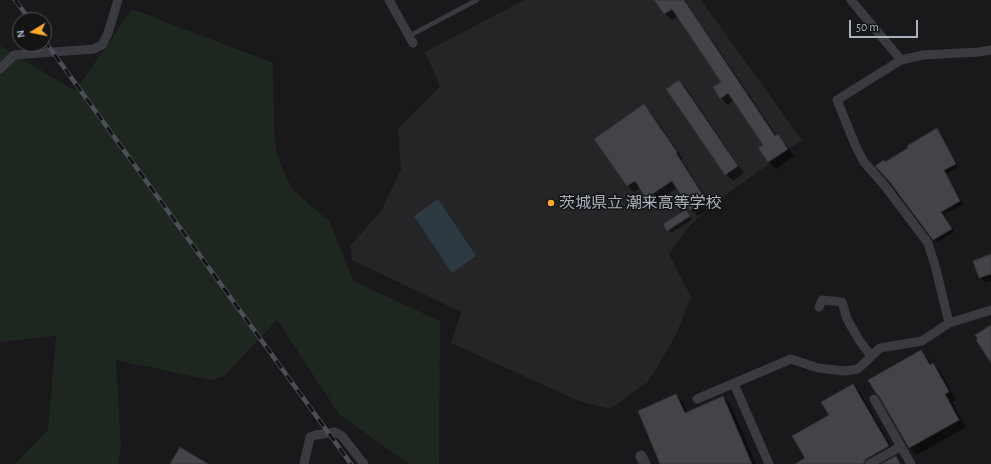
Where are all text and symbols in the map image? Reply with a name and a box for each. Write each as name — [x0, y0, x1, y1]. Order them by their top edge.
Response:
north arrow — [12, 12, 52, 52]
scale bar — [851, 12, 920, 38]
text: 50 m — [856, 21, 879, 33]
text: N — [15, 29, 27, 39]
place label: 茨城県立 潮来高等学校 — [559, 193, 722, 213]
marker: 茨城県立 潮来高等学校 — [546, 198, 556, 208]

